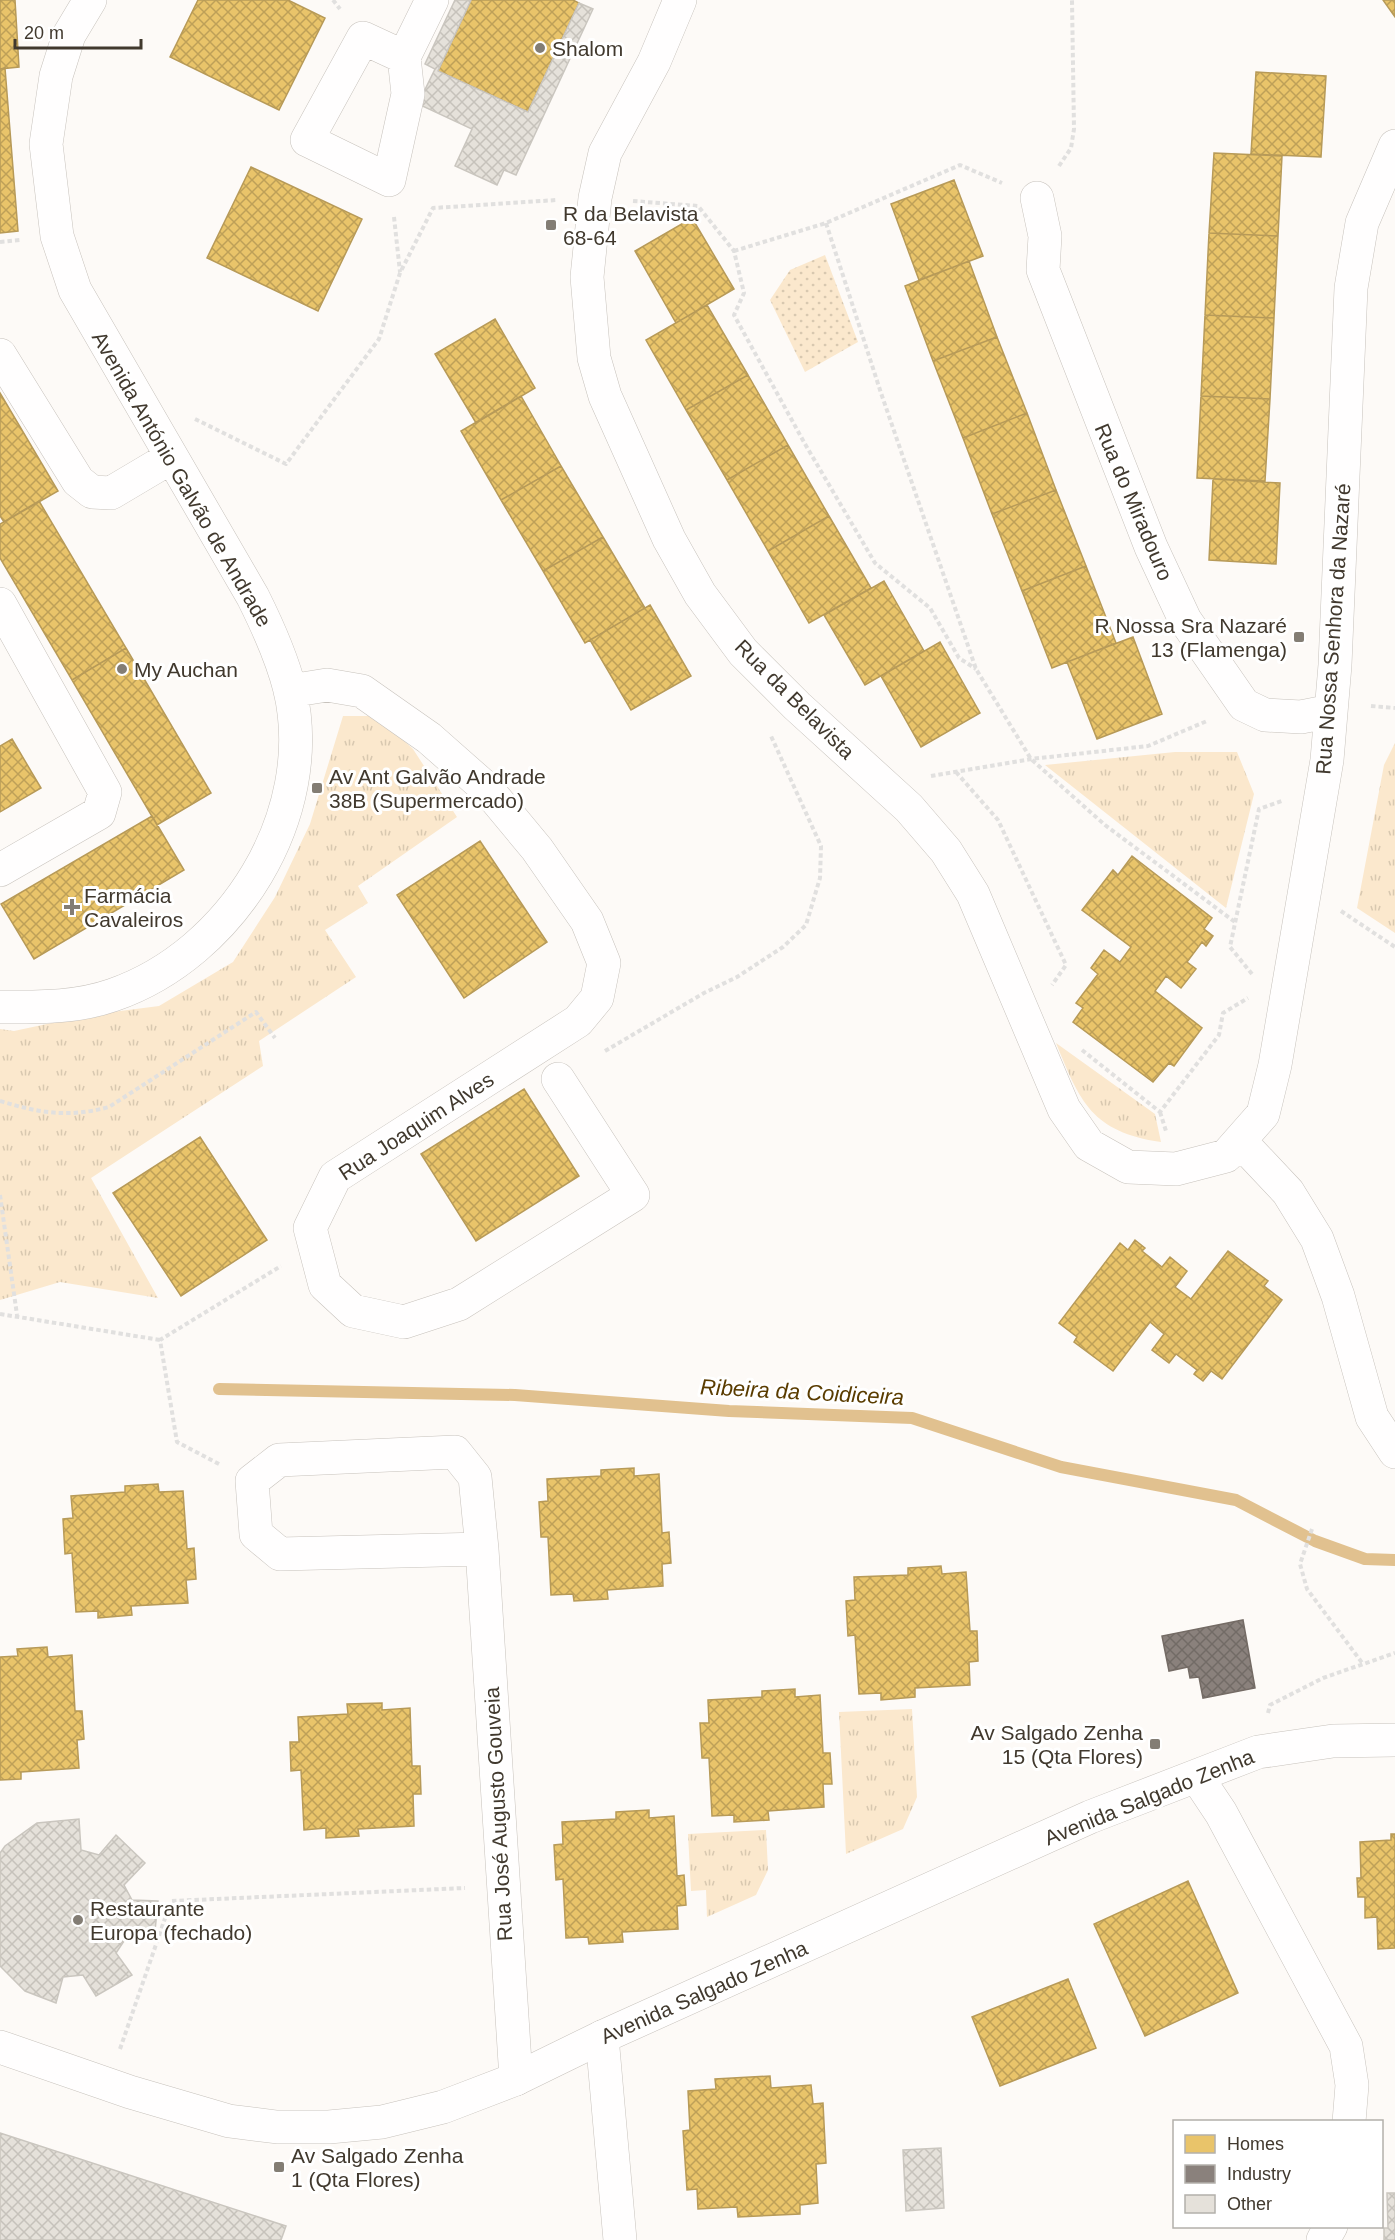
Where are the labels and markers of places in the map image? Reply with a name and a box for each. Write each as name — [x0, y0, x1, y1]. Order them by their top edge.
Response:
place label: Shalom — [552, 37, 623, 60]
marker: Shalom — [533, 41, 547, 55]
place label: R da Belavista 68-64 — [563, 202, 699, 249]
marker: R da Belavista 68-64 — [544, 218, 558, 232]
place label: R Nossa Sra Nazaré 13 (Flamenga) — [1094, 614, 1287, 661]
marker: R Nossa Sra Nazaré 13 (Flamenga) — [1292, 630, 1306, 644]
place label: My Auchan — [134, 658, 238, 681]
marker: My Auchan — [115, 662, 129, 676]
place label: Av Ant Galvão Andrade 38B (Supermercado) — [329, 765, 546, 812]
marker: Av Ant Galvão Andrade 38B (Supermercado) — [310, 781, 324, 795]
place label: Farmácia Cavaleiros — [84, 884, 183, 931]
marker: Farmácia Cavaleiros — [65, 900, 79, 914]
place label: Av Salgado Zenha 15 (Qta Flores) — [971, 1721, 1143, 1768]
marker: Av Salgado Zenha 15 (Qta Flores) — [1148, 1737, 1162, 1751]
place label: Restaurante Europa (fechado) — [90, 1897, 252, 1944]
marker: Restaurante Europa (fechado) — [71, 1913, 85, 1927]
place label: Av Salgado Zenha 1 (Qta Flores) — [291, 2144, 464, 2191]
marker: Av Salgado Zenha 1 (Qta Flores) — [272, 2160, 286, 2174]

